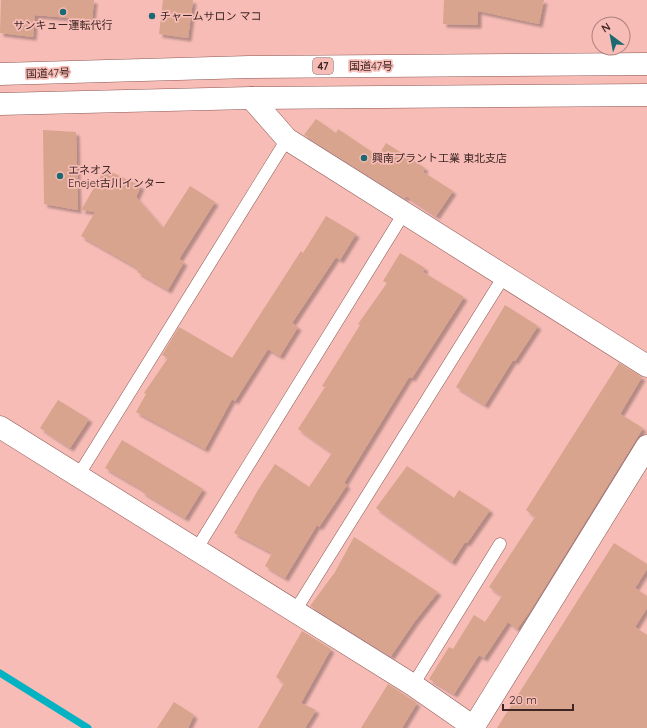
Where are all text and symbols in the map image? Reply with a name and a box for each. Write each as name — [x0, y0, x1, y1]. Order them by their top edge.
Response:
marker: サンキュー運転代行 — [58, 7, 68, 17]
place label: チャームサロン マコ — [160, 9, 262, 23]
marker: チャームサロン マコ — [147, 11, 157, 21]
north arrow — [591, 16, 631, 56]
place label: サンキュー運転代行 — [14, 18, 113, 32]
text: N — [599, 19, 613, 36]
road number: 47 — [313, 58, 333, 74]
street label: 国道47号 — [349, 59, 393, 73]
street label: 国道47号 — [26, 65, 70, 81]
place label: 興南プラント工業 東北支店 — [372, 151, 507, 165]
marker: 興南プラント工業 東北支店 — [359, 153, 369, 163]
place label: エネオス Enejet古川インター — [68, 163, 166, 190]
marker: エネオス Enejet古川インター — [55, 171, 65, 181]
scale bar — [503, 686, 573, 712]
text: 20 m — [509, 692, 537, 707]

